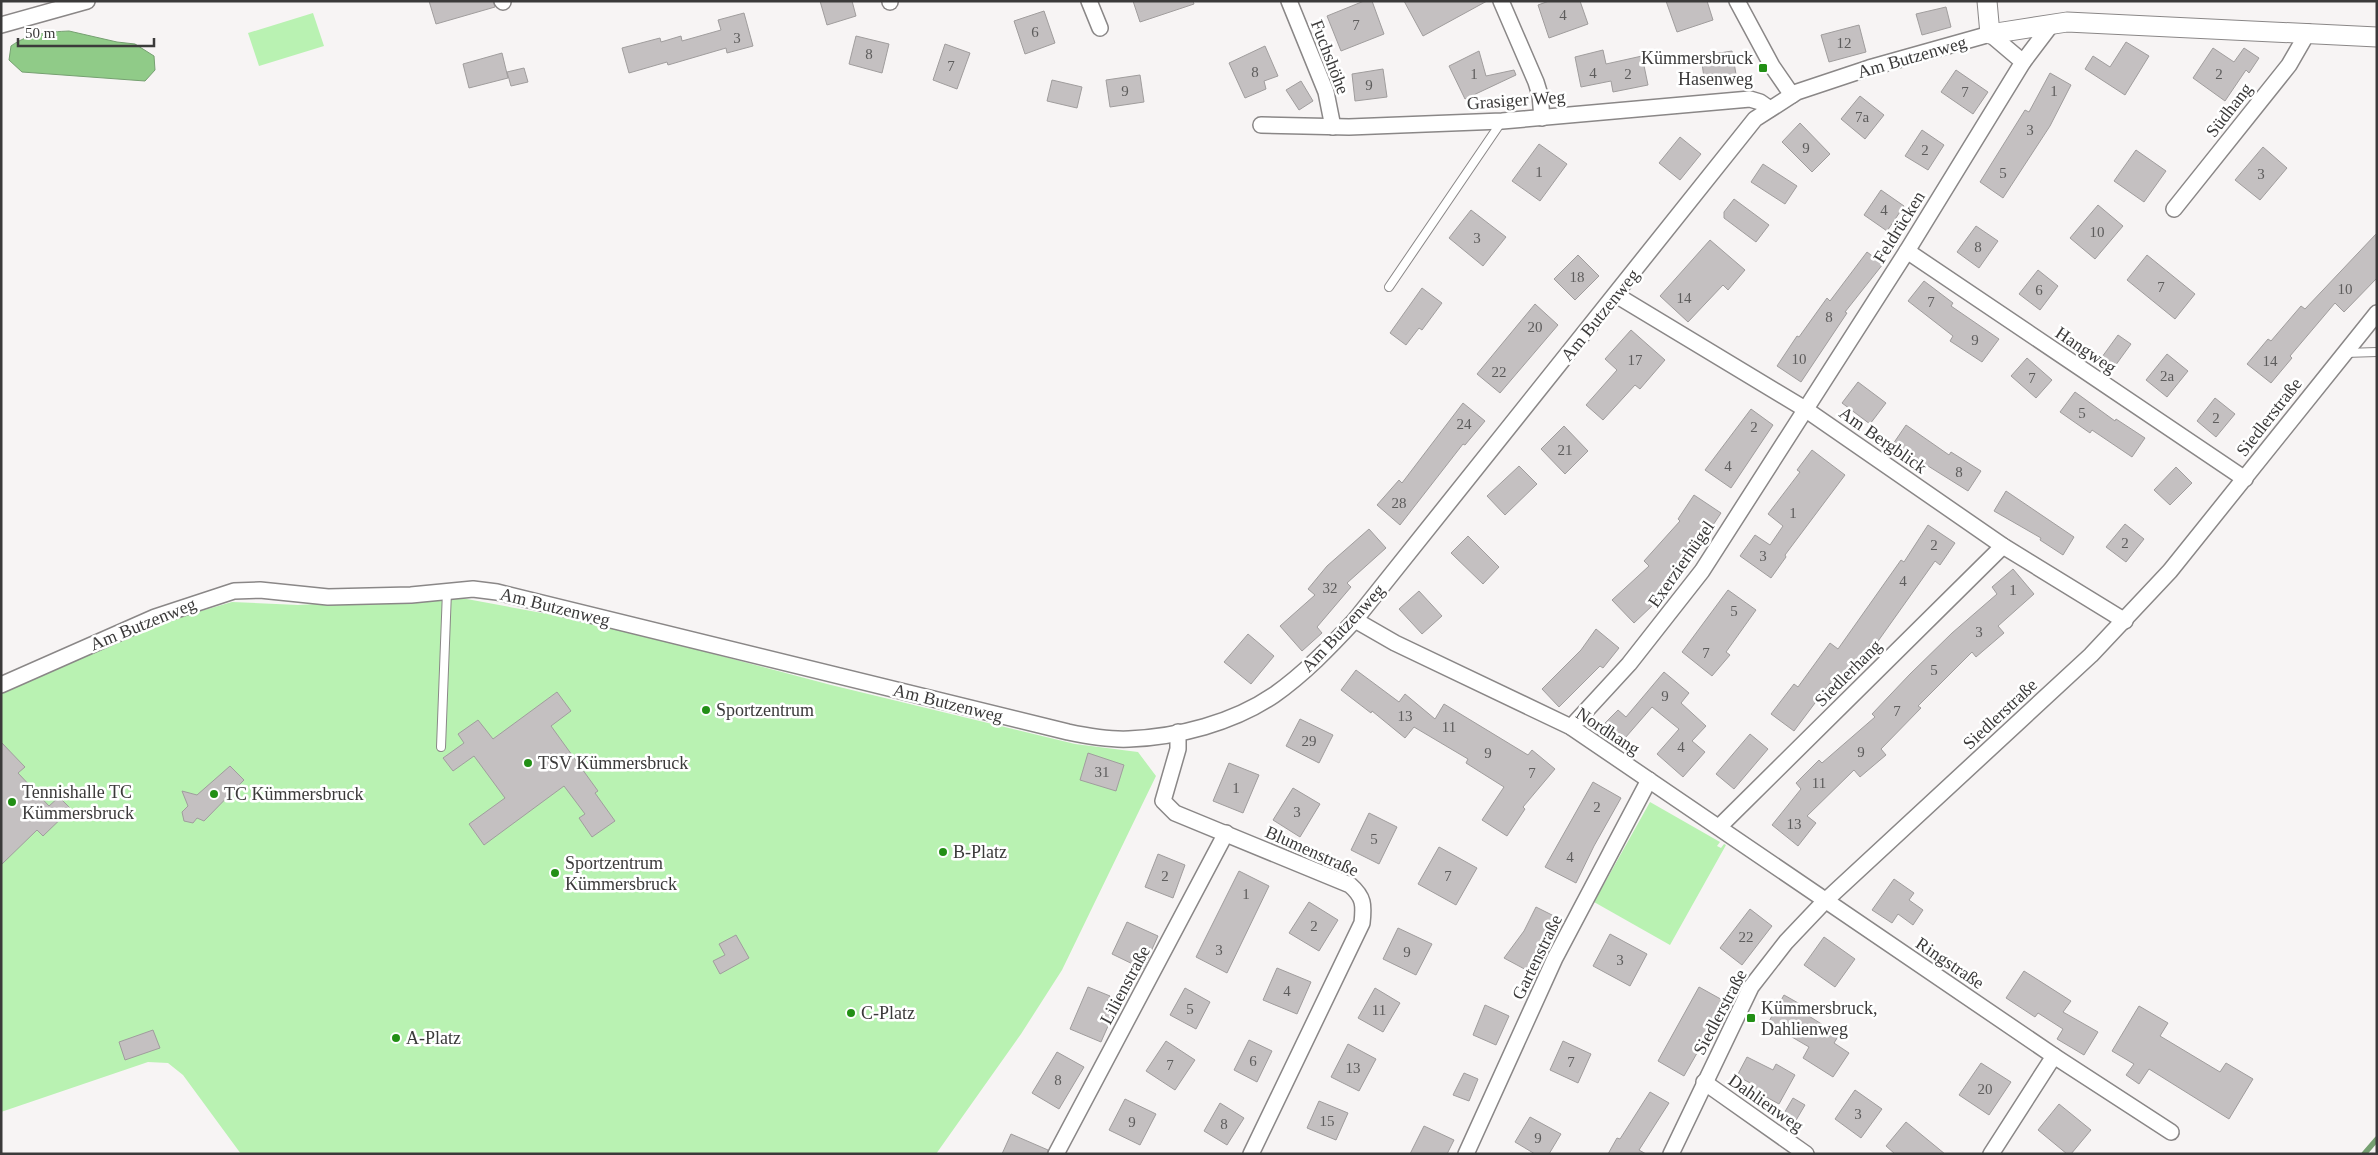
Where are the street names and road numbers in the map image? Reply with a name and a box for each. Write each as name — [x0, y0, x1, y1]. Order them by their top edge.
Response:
street label: Fuchshöhe — [1307, 17, 1353, 97]
street label: Am Butzenweg — [1855, 32, 1969, 82]
street label: Südhang — [2202, 79, 2256, 141]
street label: Grasiger Weg — [1466, 87, 1566, 113]
street label: Feldrücken — [1869, 187, 1929, 267]
street label: Am Butzenweg — [1557, 265, 1643, 365]
street label: Hangweg — [2052, 322, 2120, 378]
street label: Siedlerstraße — [2232, 374, 2306, 460]
street label: Am Bergblick — [1835, 403, 1931, 477]
street label: Exerzierhügel — [1644, 517, 1718, 611]
street label: Am Butzenweg — [1297, 580, 1389, 676]
street label: Am Butzenweg — [498, 584, 612, 630]
street label: Am Butzenweg — [87, 594, 199, 654]
street label: Siedlerhang — [1811, 636, 1885, 710]
street label: Siedlerstraße — [1959, 675, 2041, 753]
street label: Am Butzenweg — [891, 680, 1005, 726]
street label: Nordhang — [1572, 703, 1644, 759]
street label: Blumenstraße — [1262, 822, 1362, 880]
street label: Gartenstraße — [1508, 911, 1566, 1003]
street label: Ringstraße — [1912, 933, 1988, 993]
street label: Lilienstraße — [1096, 942, 1154, 1028]
street label: Siedlerstraße — [1689, 966, 1751, 1058]
street label: Dahlienweg — [1725, 1070, 1807, 1136]

